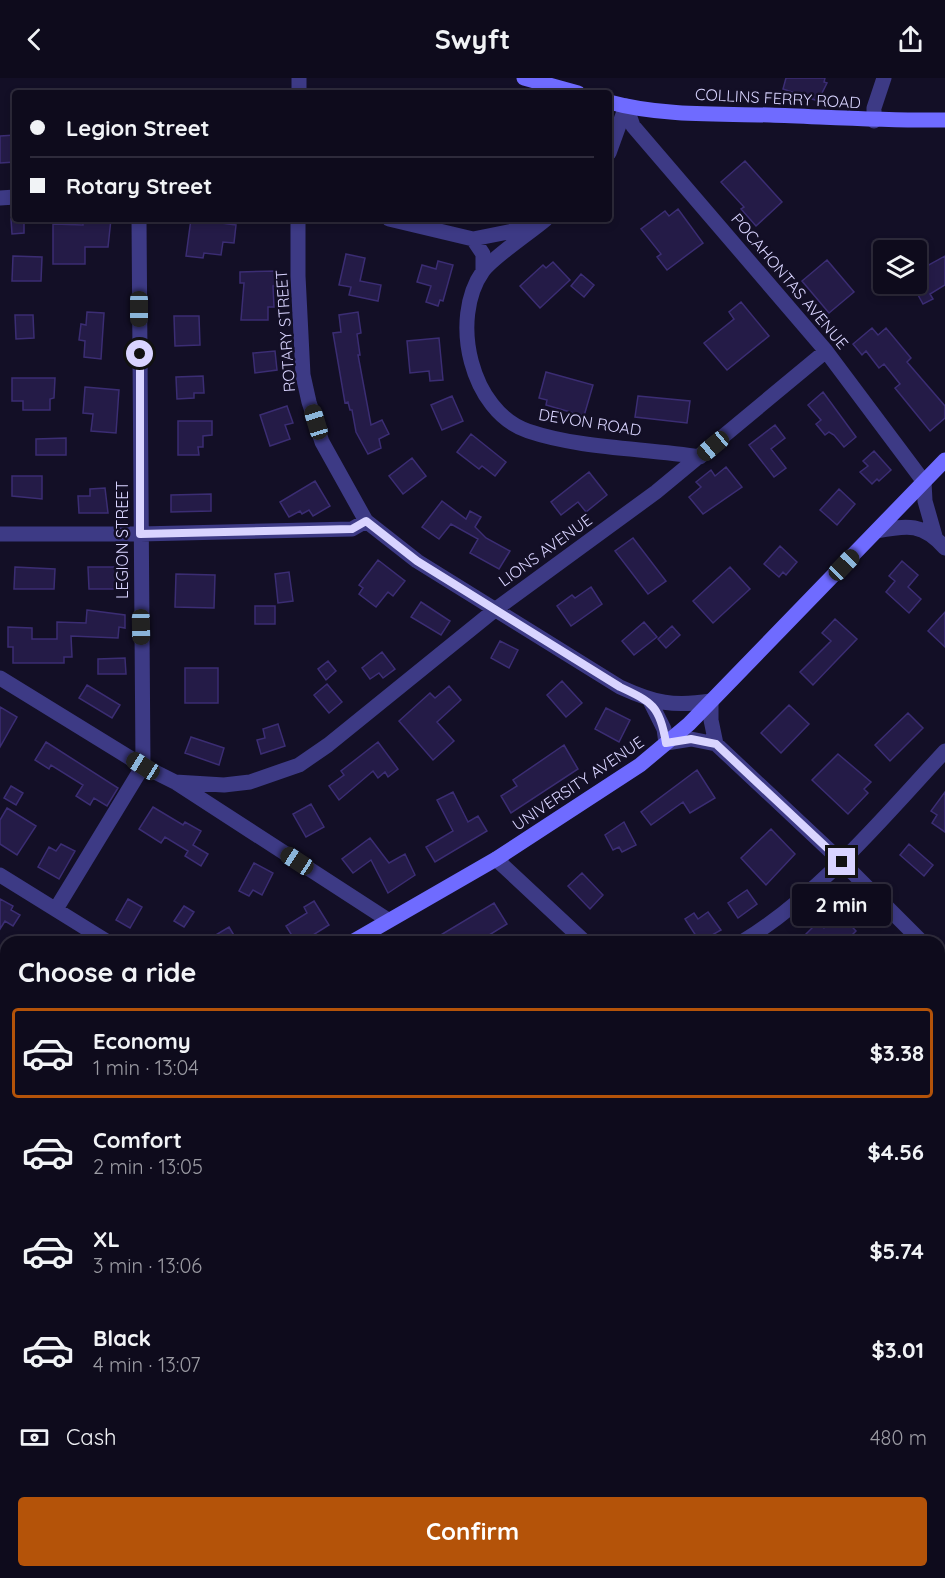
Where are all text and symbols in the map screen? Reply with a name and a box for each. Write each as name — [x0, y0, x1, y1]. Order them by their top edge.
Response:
text: Swyft — [435, 22, 510, 56]
icon: back — [18, 23, 51, 56]
icon: share — [894, 23, 927, 56]
street label: COLLINS FERRY ROAD — [695, 84, 861, 112]
text: Legion Street — [66, 114, 210, 142]
text: Rotary Street — [66, 172, 212, 200]
street label: POCAHONTAS AVENUE — [727, 209, 853, 353]
map controls — [873, 240, 927, 294]
button: layers — [873, 240, 927, 294]
street label: ROTARY STREET — [271, 269, 299, 393]
car — [130, 291, 148, 327]
route start — [126, 340, 153, 367]
car — [302, 402, 330, 442]
street label: DEVON ROAD — [537, 404, 643, 440]
car — [693, 428, 733, 464]
street label: LEGION STREET — [112, 481, 132, 599]
street label: LIONS AVENUE — [494, 509, 596, 591]
car — [825, 546, 863, 584]
car — [132, 609, 150, 645]
street label: UNIVERSITY AVENUE — [508, 732, 648, 834]
car — [123, 749, 163, 783]
car — [277, 844, 317, 878]
route end — [828, 848, 855, 875]
callout: 2 min — [792, 883, 892, 925]
text: 2 min — [815, 892, 868, 917]
text: Choose a ride — [18, 955, 196, 989]
icon: car — [21, 1026, 75, 1080]
text: Economy — [93, 1027, 191, 1055]
text: $3.38 — [870, 1039, 924, 1067]
text: 1 min · 13:04 — [93, 1055, 199, 1080]
icon: car — [21, 1125, 75, 1179]
text: Comfort — [93, 1126, 182, 1154]
text: $4.56 — [868, 1138, 924, 1166]
text: 2 min · 13:05 — [93, 1154, 203, 1179]
icon: car — [21, 1224, 75, 1278]
text: XL — [93, 1225, 120, 1253]
text: $5.74 — [869, 1237, 924, 1265]
text: 3 min · 13:06 — [93, 1253, 202, 1278]
icon: car — [21, 1323, 75, 1377]
text: Black — [93, 1324, 151, 1352]
text: $3.01 — [872, 1336, 924, 1364]
text: 4 min · 13:07 — [93, 1352, 201, 1377]
icon: cash — [18, 1421, 51, 1454]
text: Cash — [66, 1423, 117, 1451]
text: 480 m — [870, 1425, 927, 1450]
button: Confirm — [18, 1497, 927, 1566]

